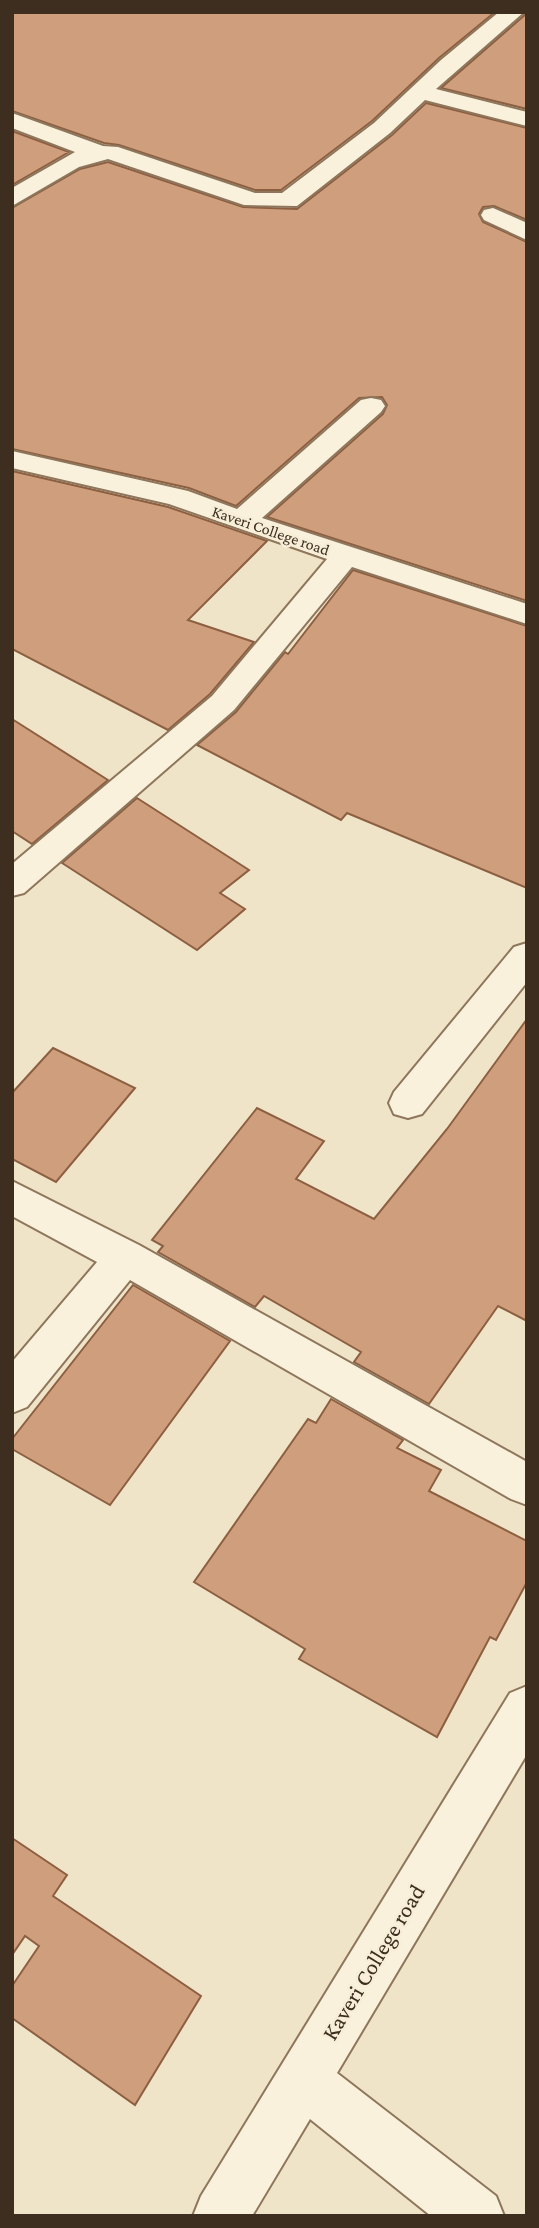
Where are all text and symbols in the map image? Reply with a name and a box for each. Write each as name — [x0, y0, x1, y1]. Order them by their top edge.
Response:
street label: Kaveri College road — [210, 502, 332, 560]
street label: Kaveri College road — [316, 1880, 430, 2044]

